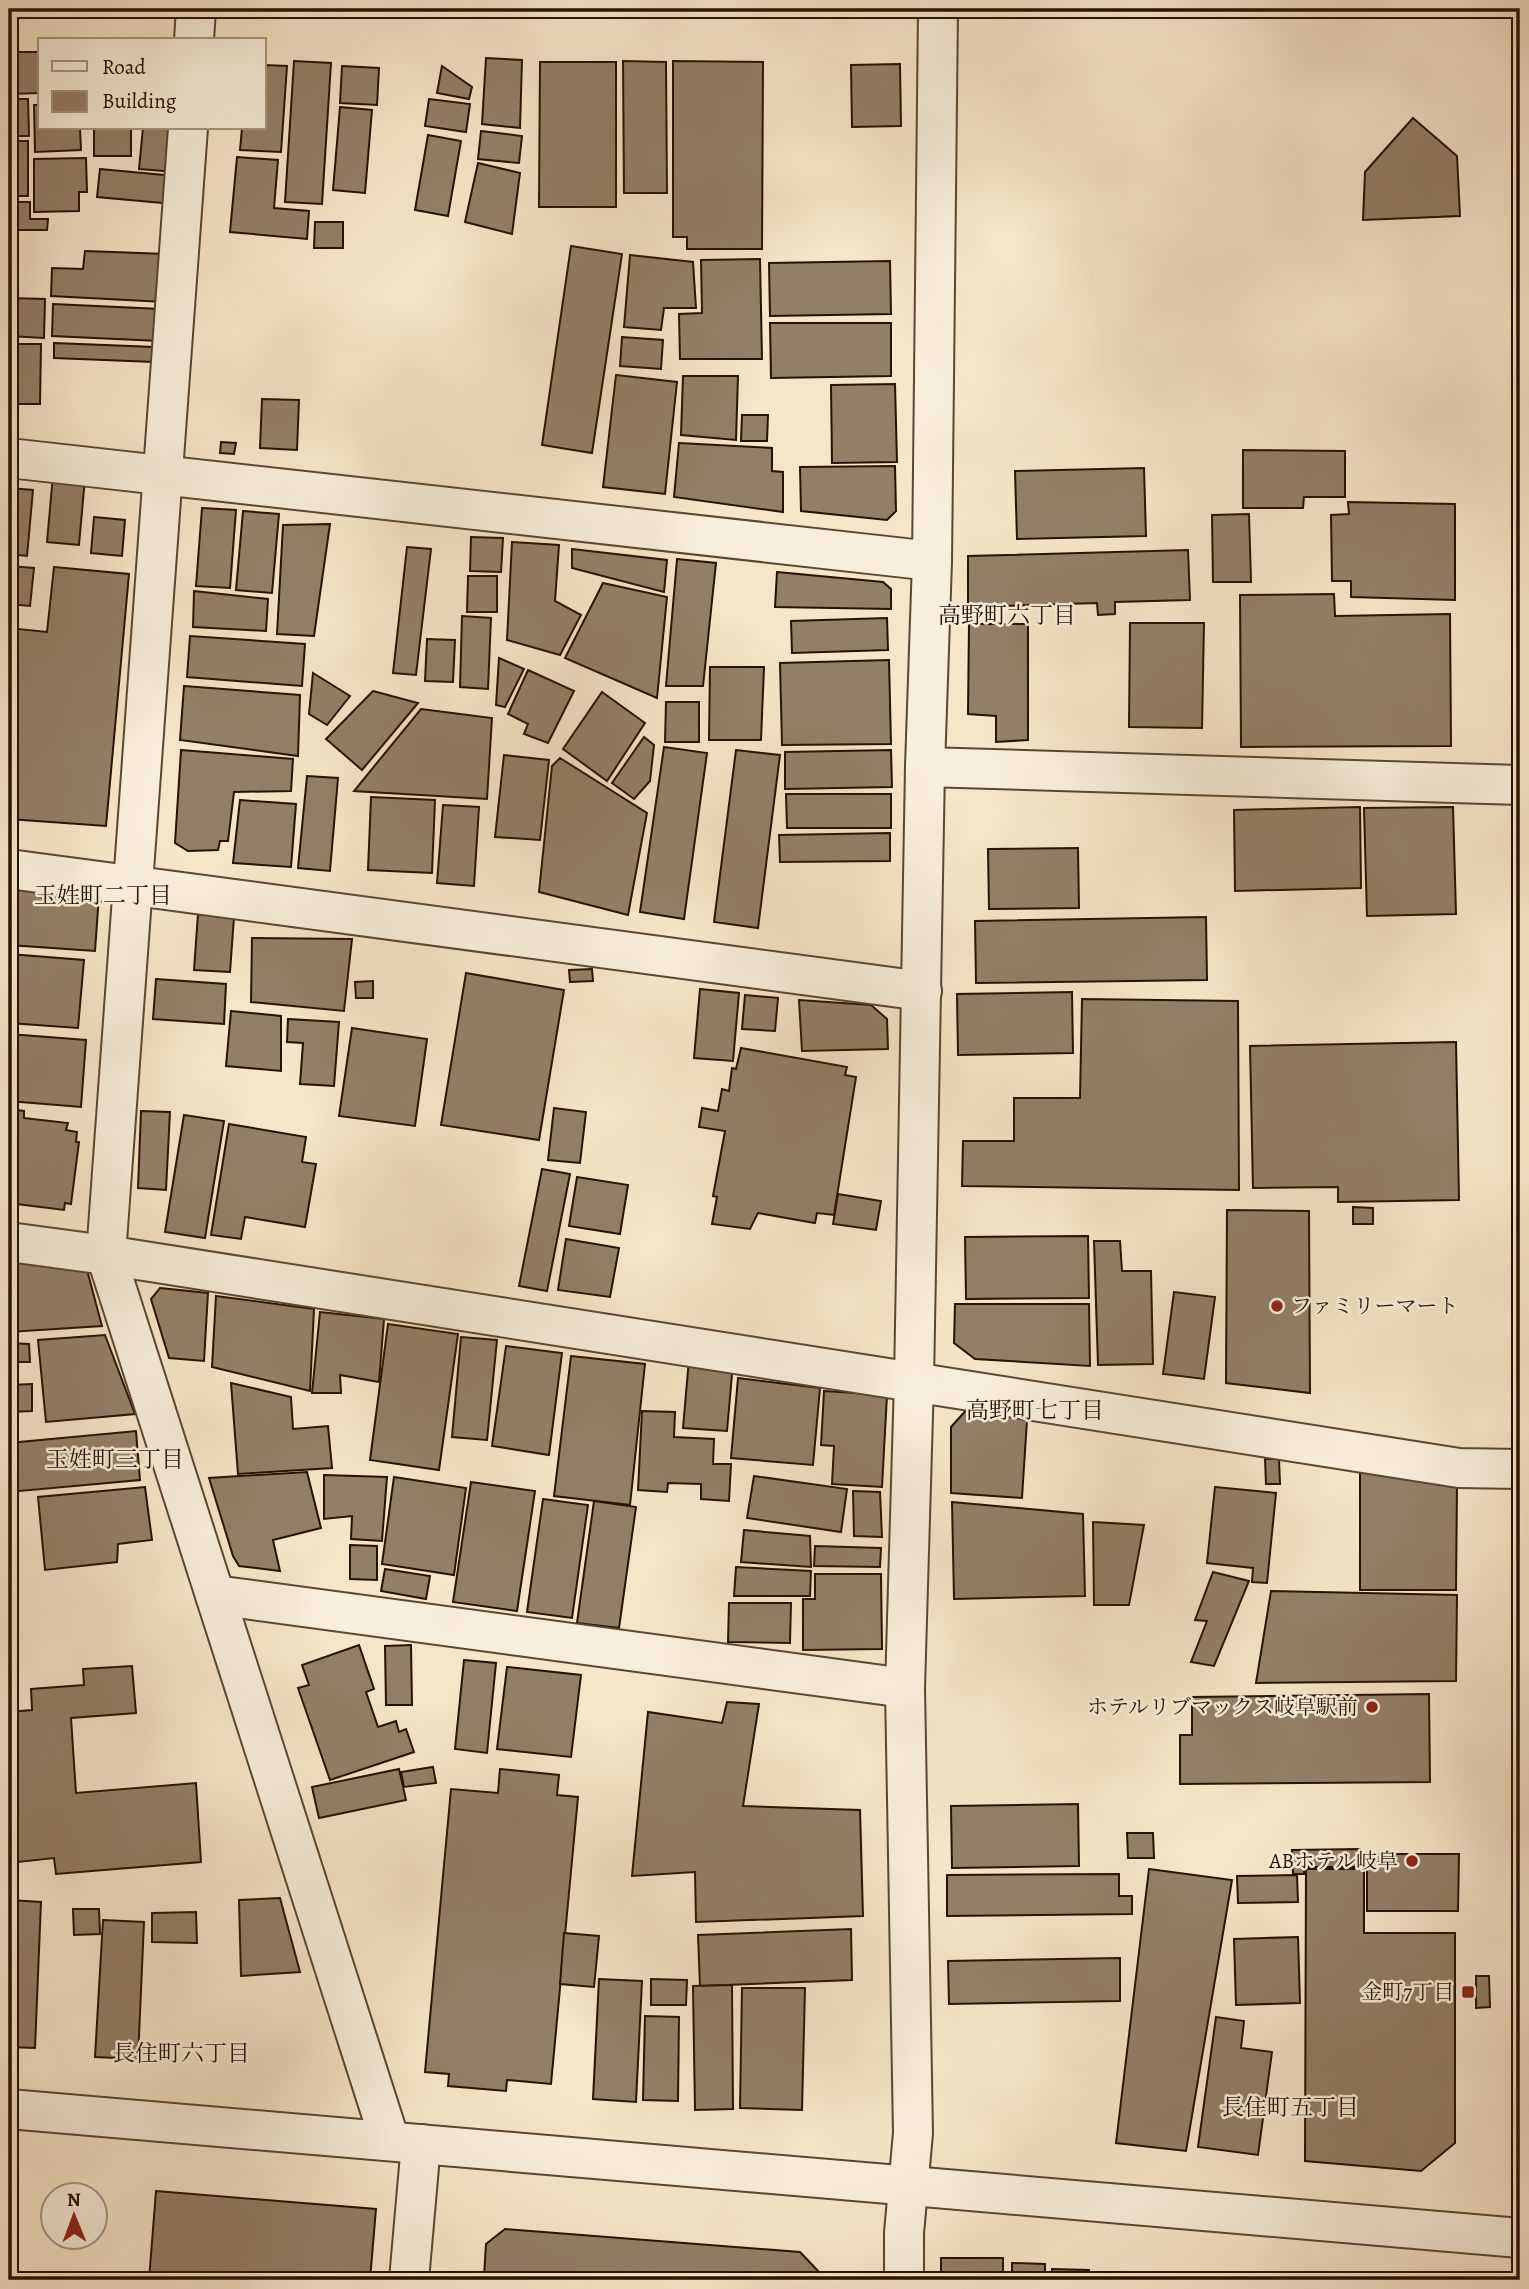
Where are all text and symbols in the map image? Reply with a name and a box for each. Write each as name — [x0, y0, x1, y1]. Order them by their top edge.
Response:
legend — [38, 38, 266, 130]
text: Road — [102, 53, 146, 81]
text: Building — [102, 87, 177, 115]
district label: 高野町六丁目 — [938, 600, 1076, 631]
district label: 玉姓町二丁目 — [34, 880, 172, 911]
place label: ファミリーマート — [1291, 1292, 1459, 1320]
marker: ファミリーマート — [1269, 1298, 1285, 1314]
district label: 高野町七丁目 — [966, 1395, 1104, 1426]
district label: 玉姓町三丁目 — [46, 1444, 184, 1475]
place label: ホテルリブマックス岐阜駅前 — [1087, 1693, 1358, 1721]
marker: ホテルリブマックス岐阜駅前 — [1364, 1699, 1380, 1715]
place label: ABホテル岐阜 — [1268, 1847, 1398, 1875]
marker: ABホテル岐阜 — [1404, 1853, 1420, 1869]
place label: 金町7丁目 — [1361, 1978, 1454, 2006]
marker: 金町7丁目 — [1460, 1984, 1476, 2000]
district label: 長住町六丁目 — [112, 2038, 250, 2069]
district label: 長住町五丁目 — [1221, 2092, 1359, 2123]
north arrow — [38, 2180, 108, 2250]
text: N — [67, 2187, 81, 2213]

